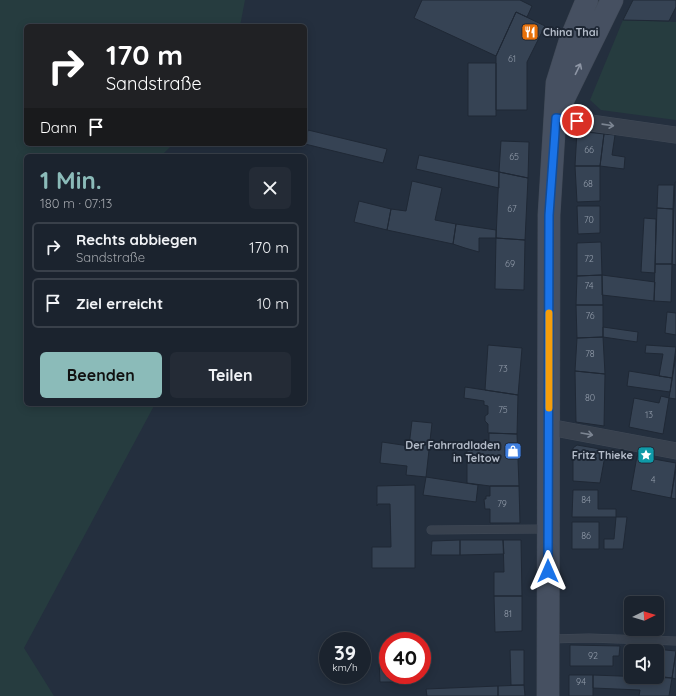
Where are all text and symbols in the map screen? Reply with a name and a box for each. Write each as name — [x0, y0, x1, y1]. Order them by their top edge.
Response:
restaurant icon: China Thai — [520, 22, 540, 42]
place label: China Thai — [543, 25, 598, 39]
text: 170 m — [106, 37, 183, 72]
icon: right — [40, 40, 92, 92]
house number: 61 — [508, 53, 516, 64]
one-way arrow — [575, 64, 582, 76]
text: Sandstraße — [106, 72, 202, 95]
pin — [560, 104, 594, 138]
icon: arrive — [566, 110, 588, 132]
icon: arrive — [85, 116, 107, 138]
text: Dann — [40, 118, 77, 137]
one-way arrow — [601, 121, 614, 129]
house number: 66 — [584, 144, 594, 155]
house number: 65 — [509, 151, 519, 162]
text: 1 Min. — [40, 165, 102, 195]
button: close — [249, 167, 291, 209]
house number: 68 — [583, 178, 593, 189]
text: 180 m · 07:13 — [40, 195, 112, 211]
house number: 67 — [507, 203, 517, 214]
house number: 70 — [584, 214, 594, 225]
text: Rechts abbiegen — [76, 230, 197, 249]
icon: right — [42, 236, 64, 258]
text: 170 m — [249, 238, 289, 257]
text: Sandstraße — [76, 249, 145, 265]
house number: 72 — [584, 253, 594, 264]
house number: 69 — [505, 258, 515, 269]
house number: 74 — [584, 280, 594, 291]
icon: arrive — [42, 292, 64, 314]
text: Ziel erreicht — [76, 294, 163, 313]
text: 10 m — [257, 294, 289, 313]
house number: 76 — [585, 310, 595, 321]
house number: 78 — [585, 348, 595, 359]
button: Beenden — [40, 352, 162, 398]
button: Teilen — [170, 352, 291, 398]
house number: 73 — [498, 363, 508, 374]
house number: 80 — [585, 392, 595, 403]
house number: 75 — [498, 404, 508, 415]
house number: 13 — [645, 409, 653, 420]
one-way arrow — [580, 431, 593, 439]
place label: Der Fahrradladen in Teltow — [405, 438, 501, 465]
shop icon: Der Fahrradladen in Teltow — [503, 441, 523, 461]
place icon: Fritz Thieke — [636, 445, 656, 465]
place label: Fritz Thieke — [572, 448, 634, 462]
house number: 4 — [651, 474, 656, 485]
house number: 84 — [581, 494, 591, 505]
house number: 79 — [497, 498, 507, 509]
house number: 86 — [581, 530, 591, 541]
position arrow — [527, 550, 569, 592]
north arrow — [624, 596, 664, 636]
map controls — [624, 596, 664, 684]
house number: 81 — [504, 608, 512, 619]
speed limit sign: 40 — [379, 632, 431, 684]
text: 39 — [334, 640, 356, 665]
button: sound — [624, 644, 664, 684]
house number: 92 — [588, 650, 598, 661]
text: km/h — [332, 661, 358, 674]
house number: 94 — [576, 676, 586, 687]

